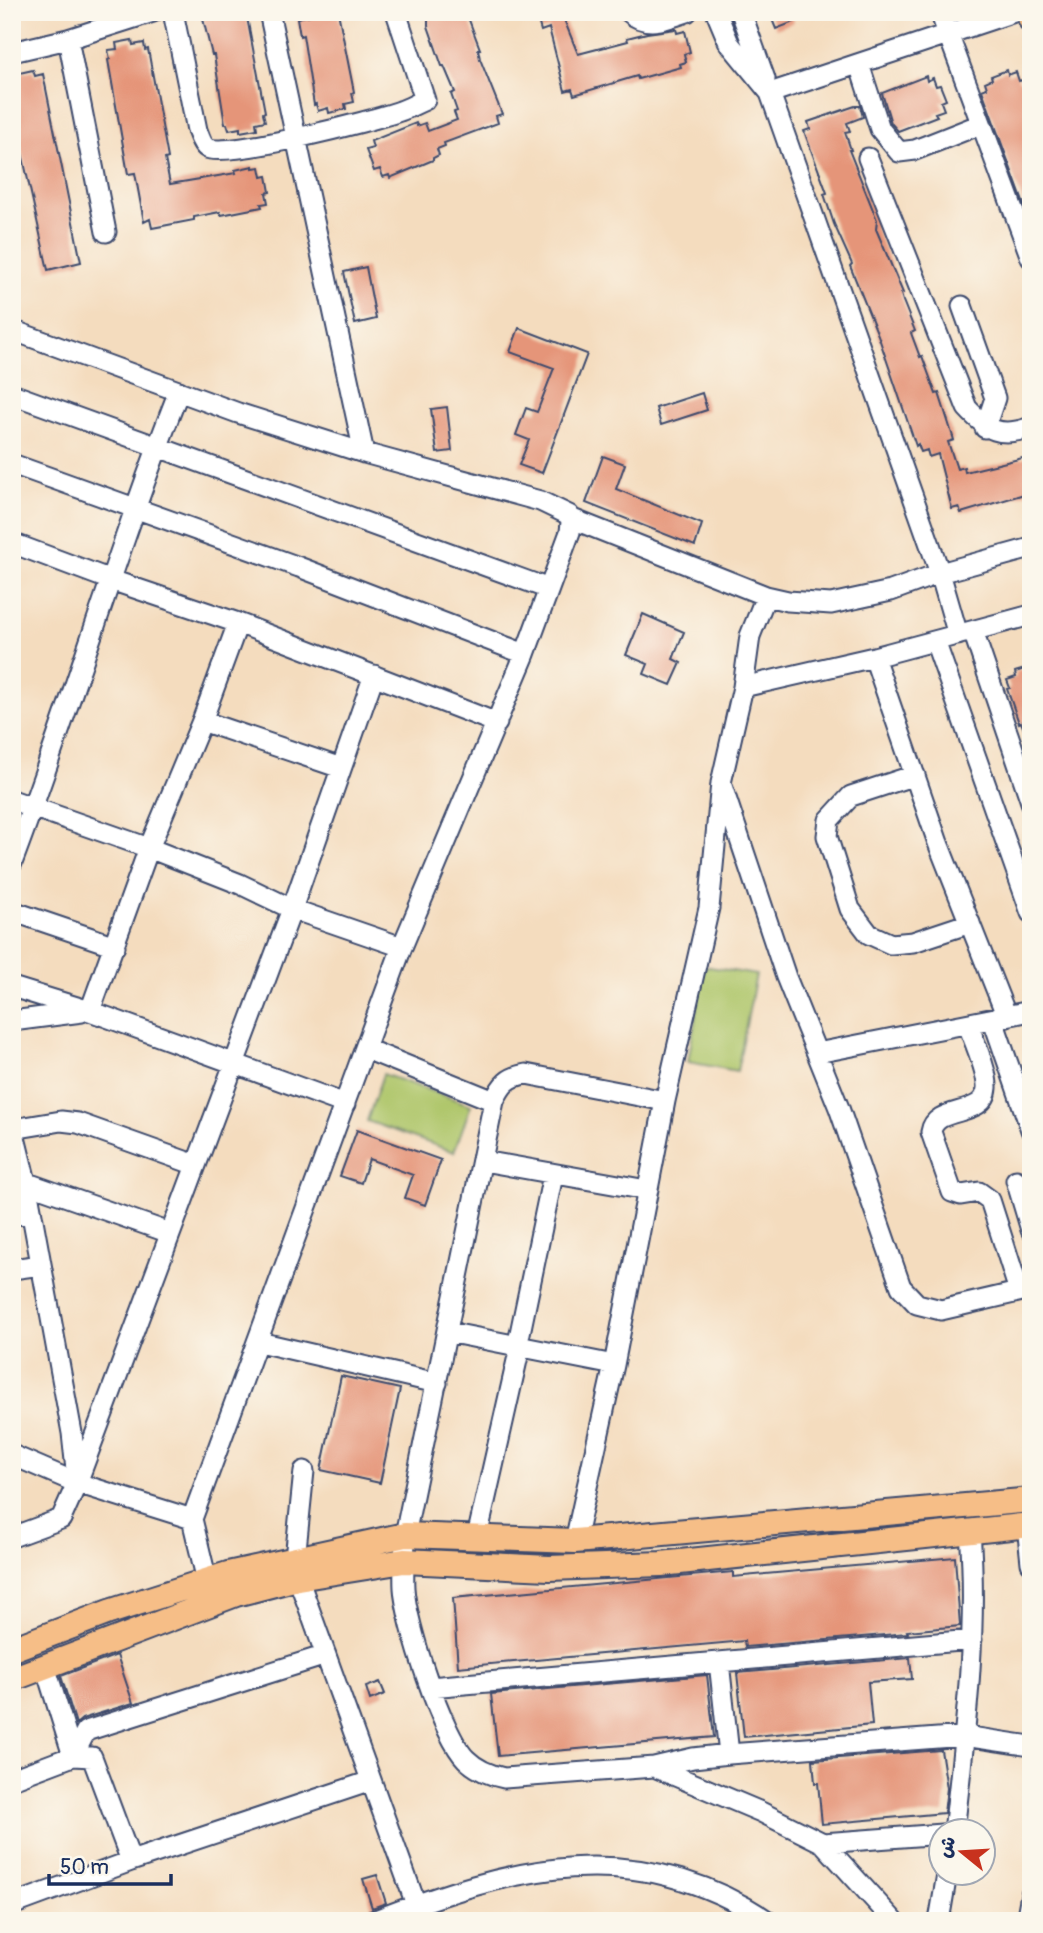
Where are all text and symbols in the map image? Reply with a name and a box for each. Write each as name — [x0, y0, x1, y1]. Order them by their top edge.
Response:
north arrow — [928, 1818, 998, 1888]
text: ش — [932, 1833, 961, 1861]
scale bar — [49, 1842, 172, 1886]
text: 50 m — [60, 1854, 109, 1881]

